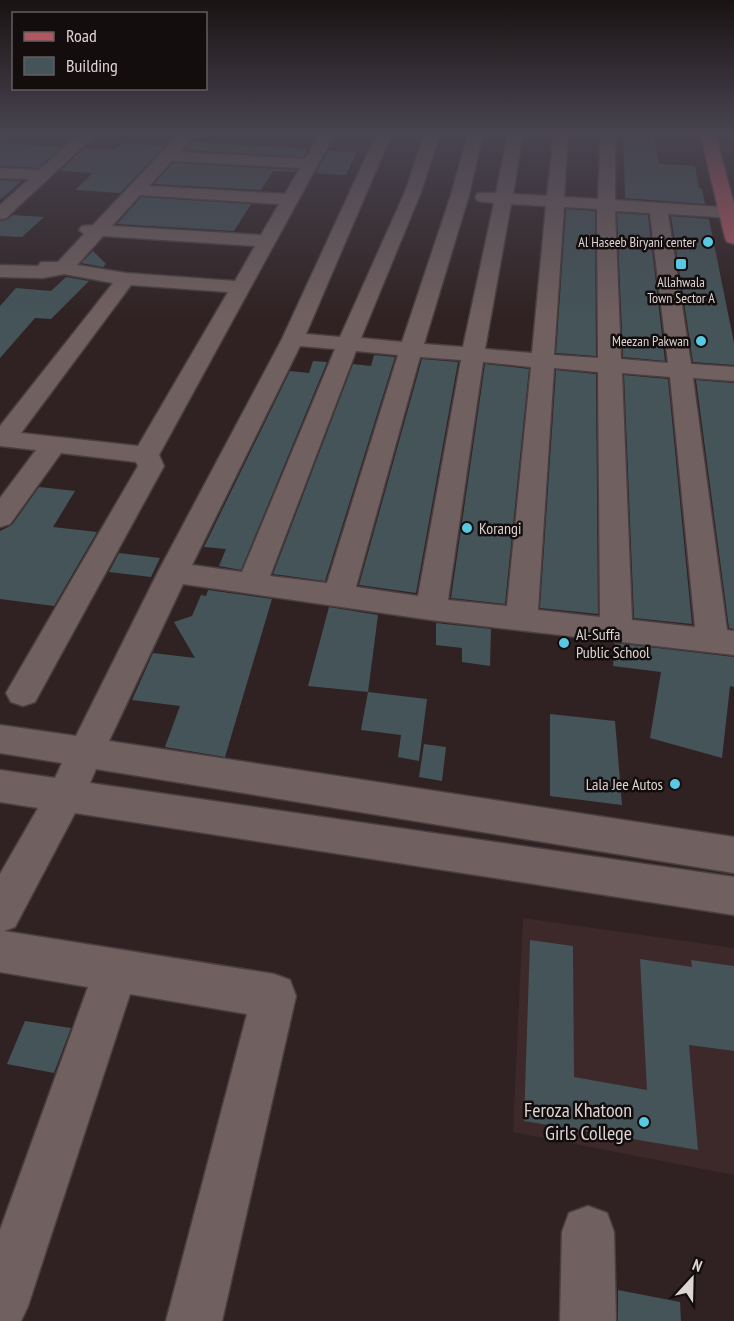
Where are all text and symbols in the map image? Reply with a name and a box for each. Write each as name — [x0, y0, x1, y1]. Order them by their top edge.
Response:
legend — [12, 12, 207, 90]
text: Road — [66, 24, 97, 47]
text: Building — [66, 54, 118, 77]
place label: Al Haseeb Biryani center — [578, 233, 696, 251]
marker: Al Haseeb Biryani center — [701, 235, 715, 249]
marker: Allahwala Town Sector A — [674, 257, 688, 271]
place label: Allahwala Town Sector A — [647, 273, 715, 307]
place label: Meezan Pakwan — [612, 332, 689, 350]
marker: Meezan Pakwan — [694, 334, 708, 348]
place label: Korangi — [479, 518, 521, 538]
marker: Korangi — [460, 521, 474, 535]
place label: Al-Suffa Public School — [576, 624, 650, 662]
marker: Al-Suffa Public School — [557, 636, 571, 650]
place label: Lala Jee Autos — [586, 774, 663, 794]
marker: Lala Jee Autos — [668, 777, 682, 791]
place label: Feroza Khatoon Girls College — [524, 1097, 632, 1146]
marker: Feroza Khatoon Girls College — [637, 1115, 651, 1129]
north arrow — [662, 1249, 722, 1309]
text: N — [690, 1254, 705, 1276]

